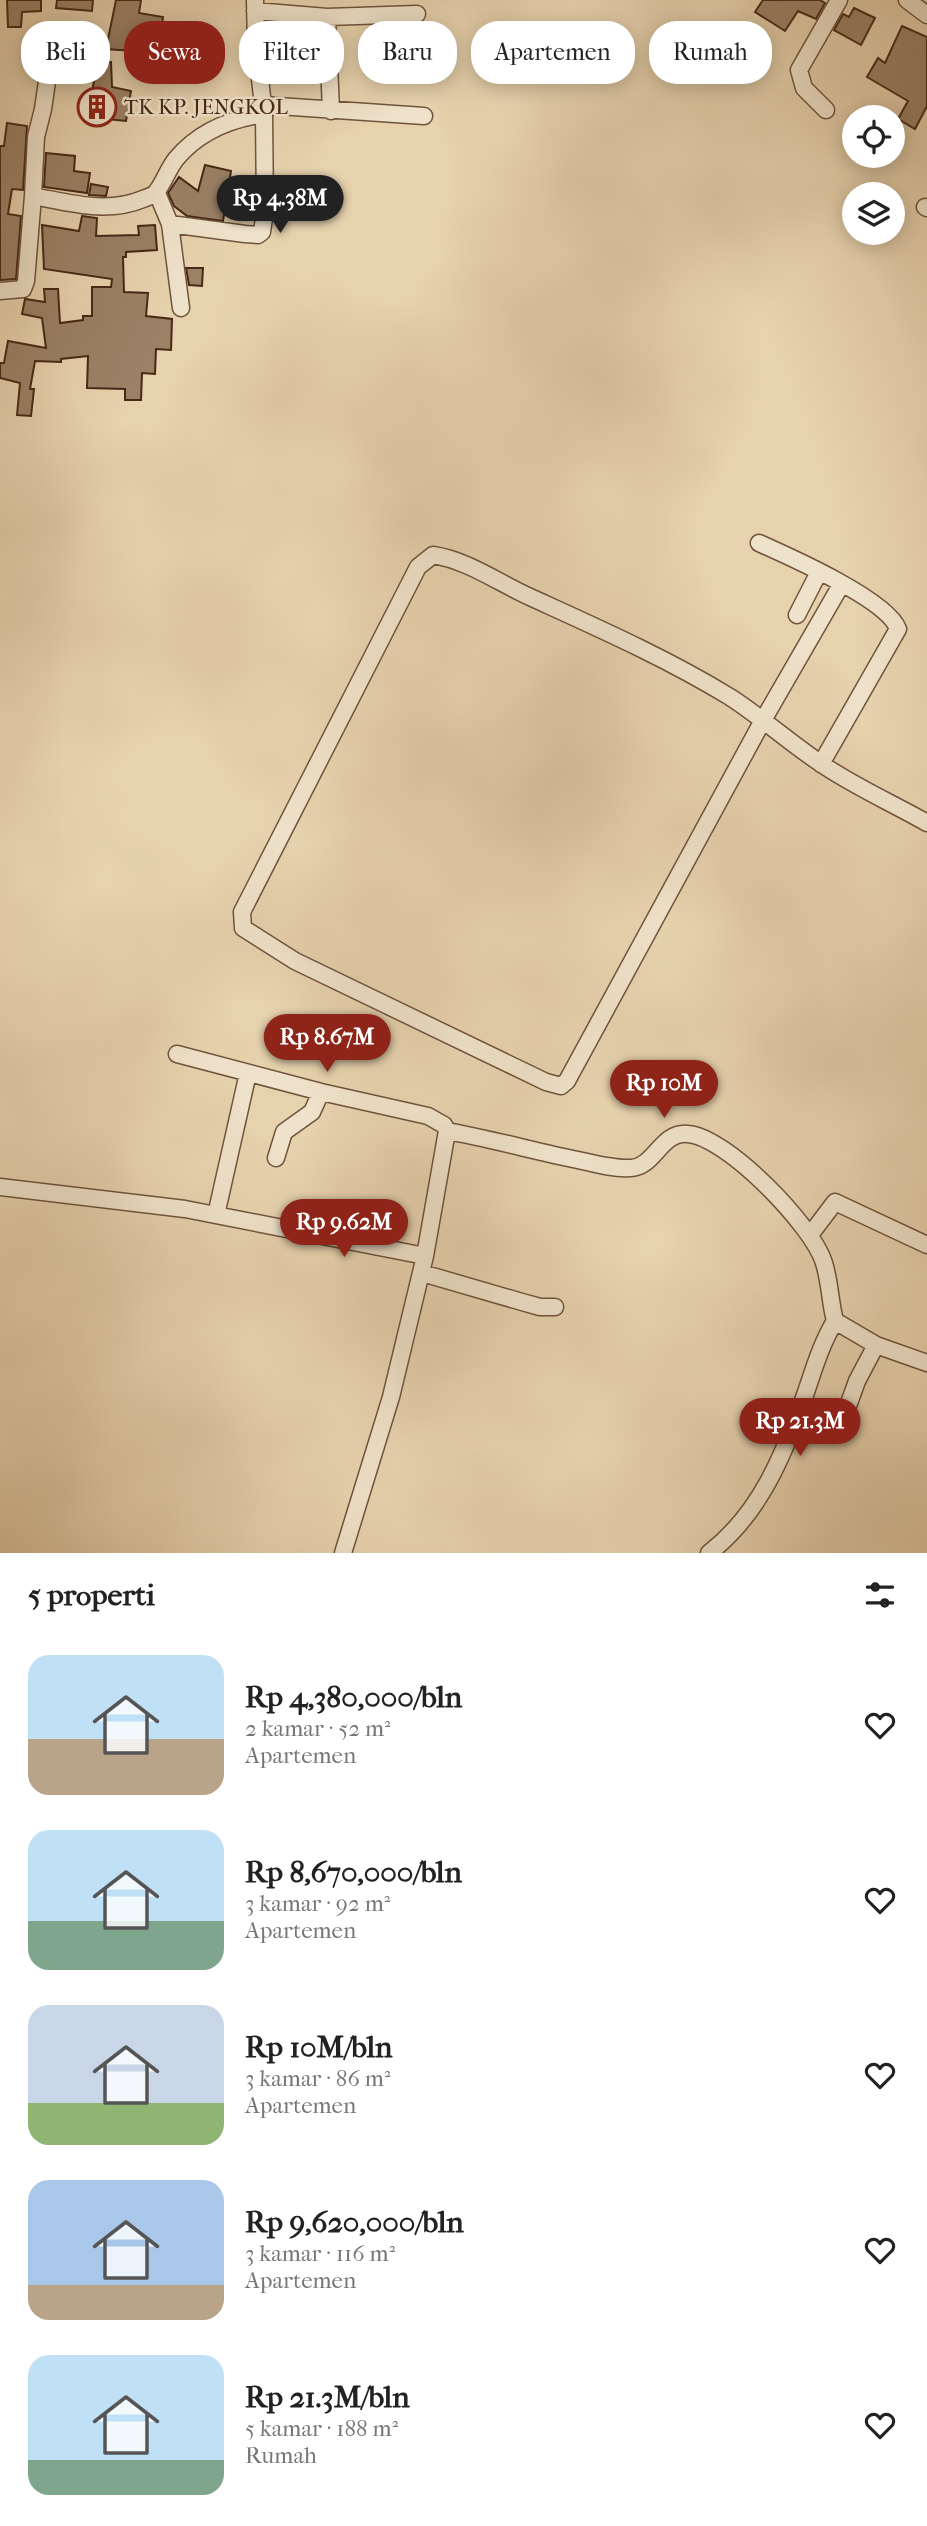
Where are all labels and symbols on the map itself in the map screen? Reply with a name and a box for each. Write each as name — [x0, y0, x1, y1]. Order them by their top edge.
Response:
building icon: TK KP. JENGKOL — [76, 86, 118, 128]
place label: TK KP. JENGKOL — [124, 95, 288, 119]
pin: Rp 4.38M — [208, 176, 352, 235]
pin: Rp 8.67M — [255, 1014, 399, 1074]
pin: Rp 10M — [607, 1060, 721, 1120]
pin: Rp 9.62M — [272, 1200, 416, 1259]
pin: Rp 21.3M — [728, 1398, 872, 1458]

